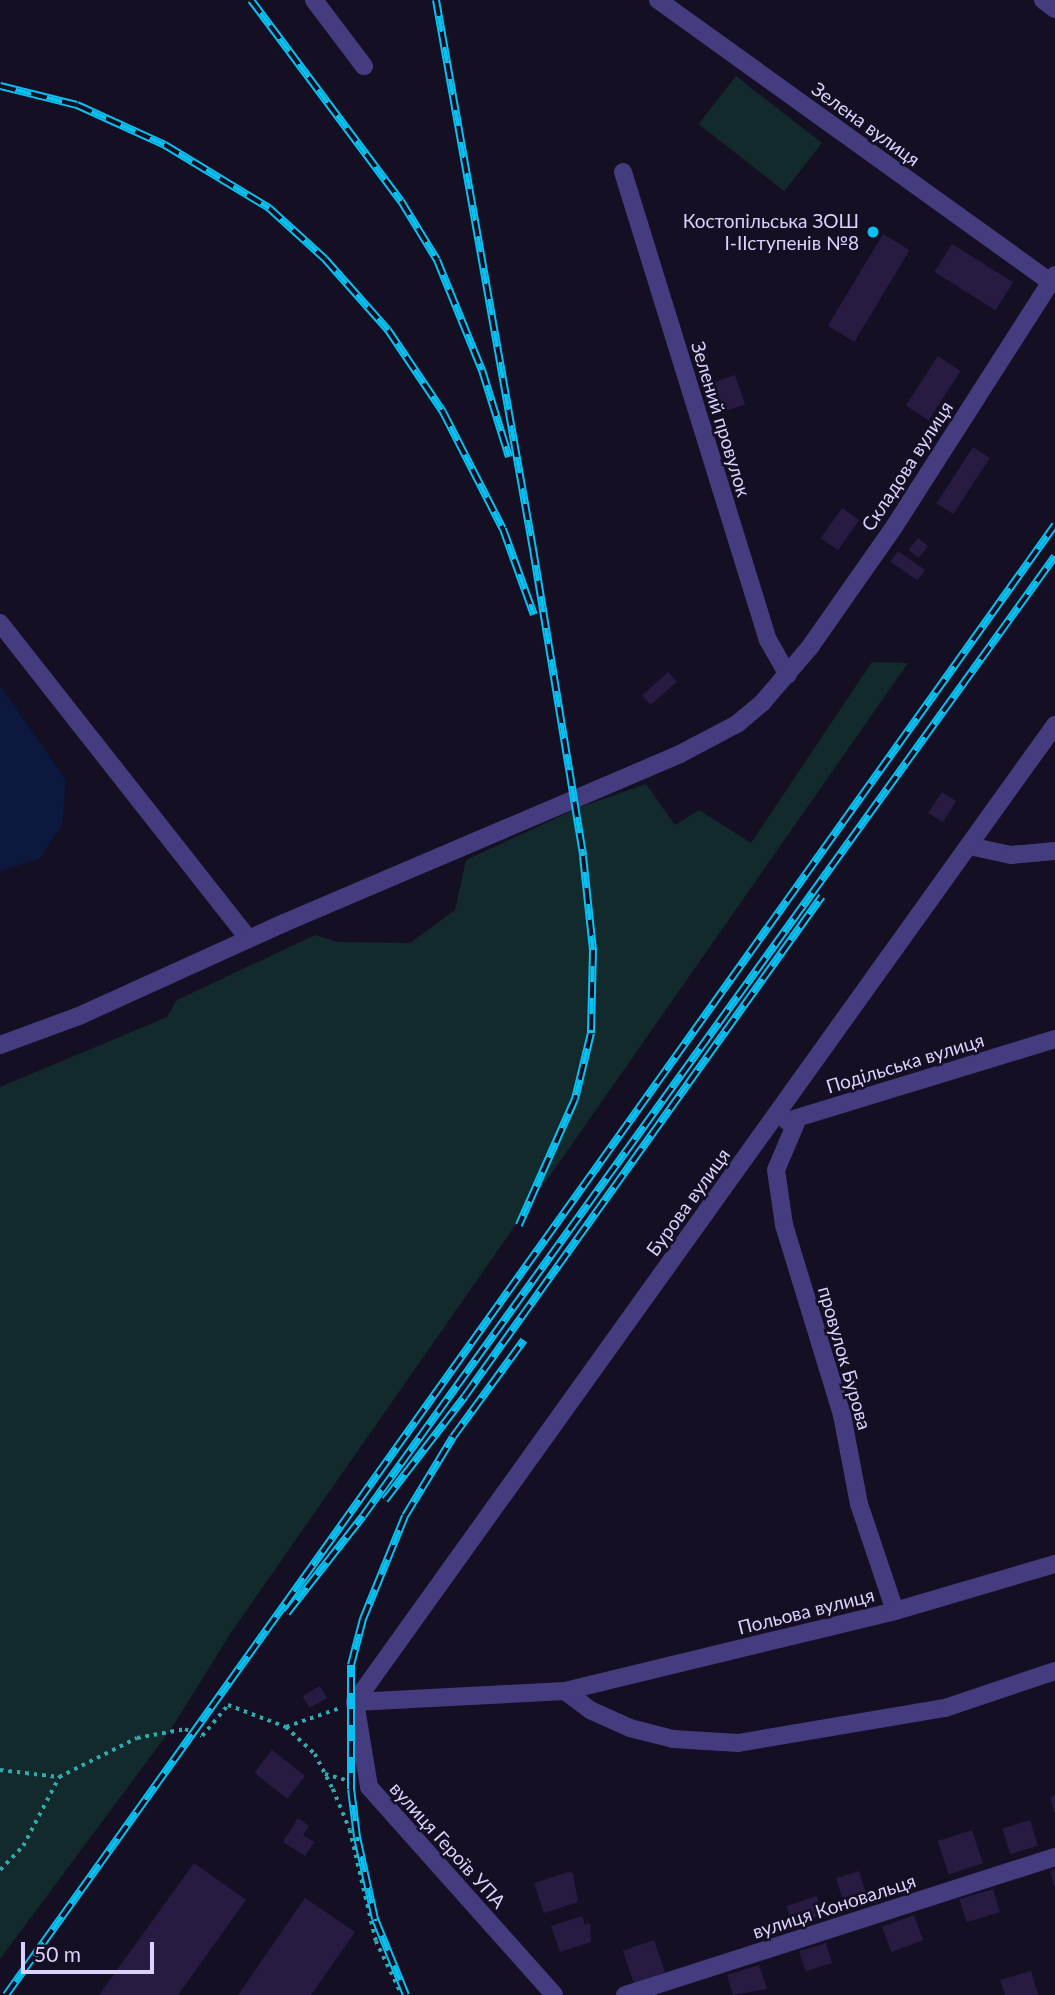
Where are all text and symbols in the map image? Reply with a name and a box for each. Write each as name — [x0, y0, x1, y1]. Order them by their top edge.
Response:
street label: Зелена вулиця — [808, 77, 924, 171]
place label: Костопільська ЗОШ І-ІІступенів №8 — [683, 210, 859, 254]
marker: Костопільська ЗОШ І-ІІступенів №8 — [865, 224, 881, 240]
street label: Зелений провулок — [687, 339, 755, 499]
street label: Складова вулиця — [857, 397, 957, 535]
street label: Подільська вулиця — [823, 1028, 987, 1098]
street label: Бурова вулиця — [641, 1144, 735, 1260]
street label: провулок Бурова — [814, 1284, 876, 1432]
street label: Польова вулиця — [735, 1583, 877, 1639]
street label: вулиця Героїв УПА — [385, 1777, 511, 1913]
street label: вулиця Коновальця — [750, 1869, 918, 1943]
scale bar — [24, 1928, 158, 1972]
text: 50 m — [34, 1941, 81, 1966]

